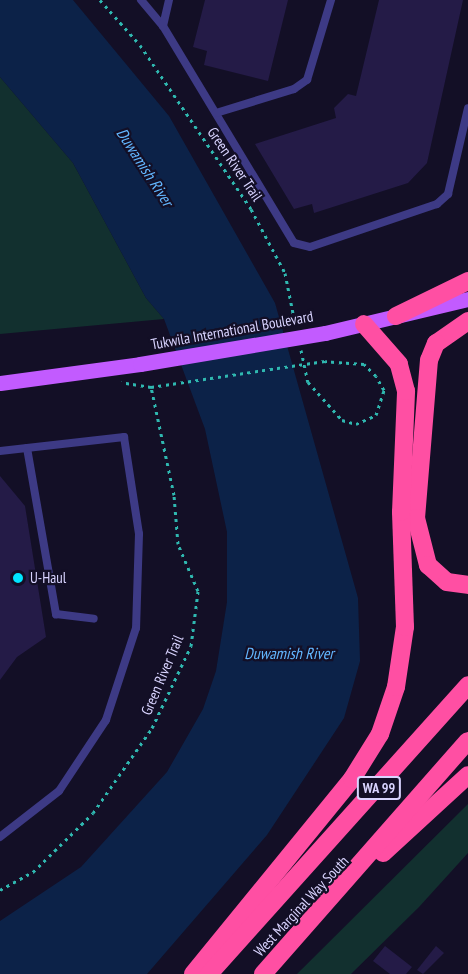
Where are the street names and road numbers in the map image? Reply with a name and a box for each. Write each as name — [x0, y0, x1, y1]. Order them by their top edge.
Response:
street label: Green River Trail — [204, 123, 266, 205]
street label: Tukwila International Boulevard — [149, 307, 315, 353]
street label: Green River Trail — [137, 632, 187, 718]
road number: WA 99 — [356, 777, 401, 799]
street label: West Marginal Way South — [250, 852, 352, 960]

